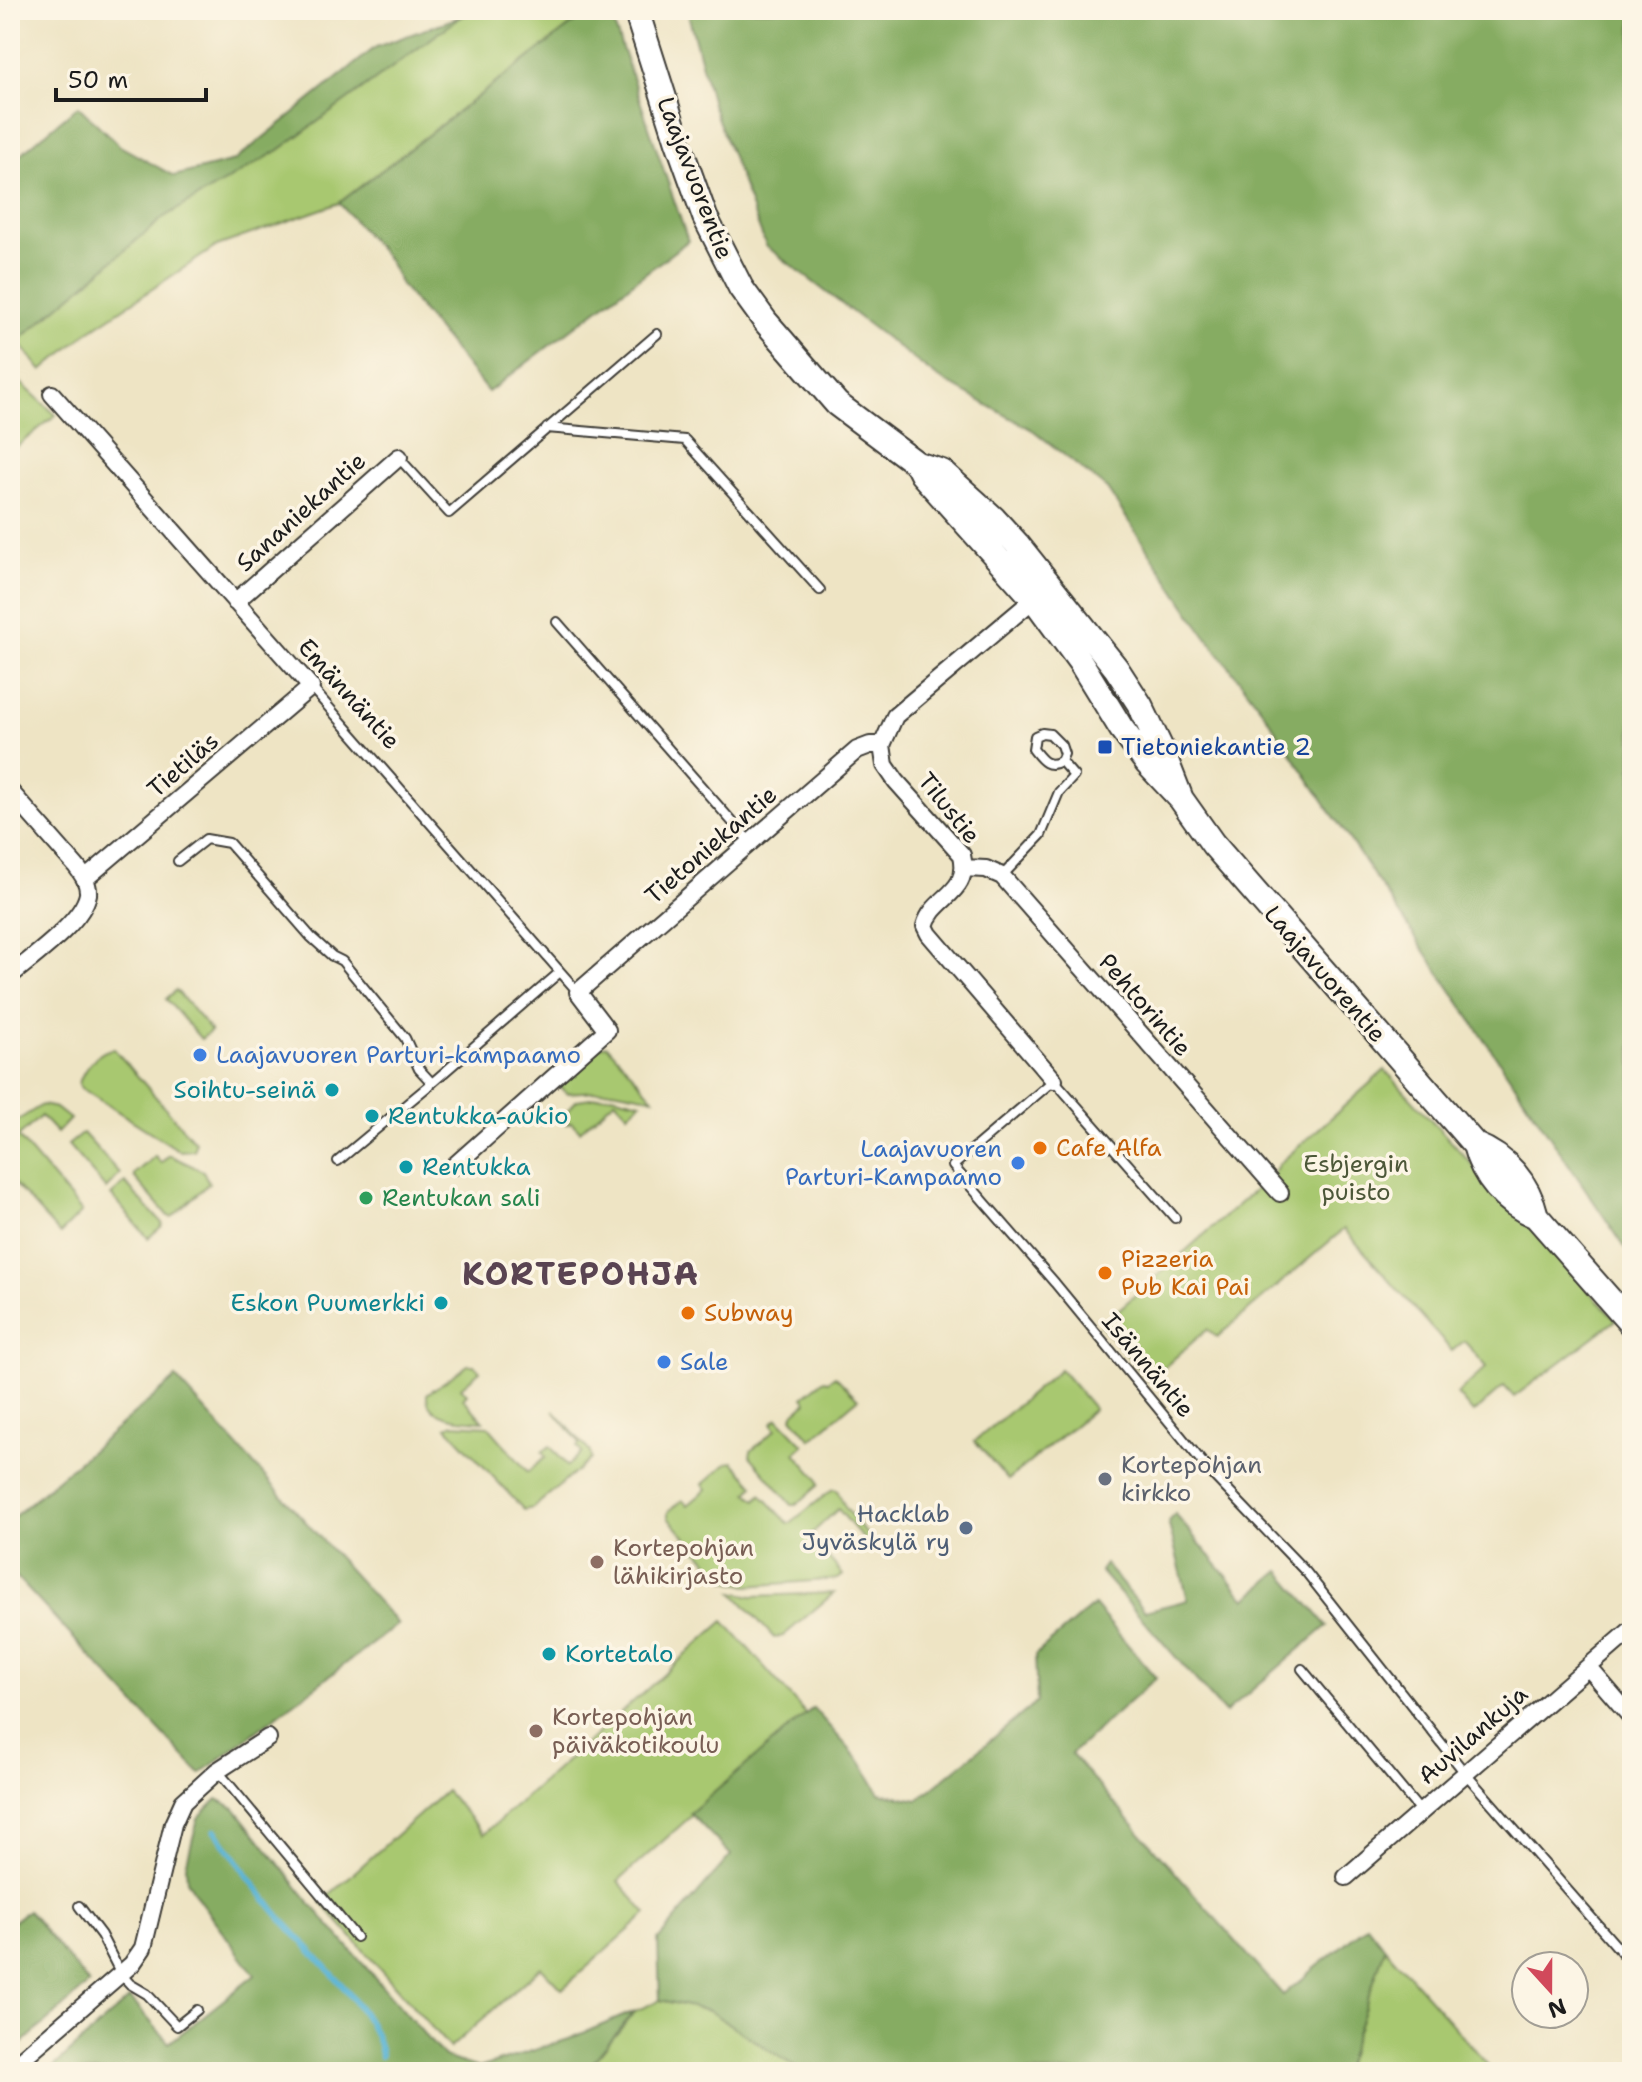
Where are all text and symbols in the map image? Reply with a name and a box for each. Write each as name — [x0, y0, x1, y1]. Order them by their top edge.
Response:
scale bar — [56, 52, 206, 102]
text: 50 m — [68, 64, 128, 96]
street label: Laajavuorentie — [649, 92, 741, 264]
street label: Sananiekantie — [229, 445, 373, 579]
street label: Emännäntie — [291, 632, 407, 756]
street label: Tietiläs — [141, 725, 225, 805]
place label: Tietoniekantie 2 — [1121, 731, 1311, 763]
marker: Tietoniekantie 2 — [1096, 738, 1114, 756]
street label: Tilustie — [911, 766, 987, 850]
street label: Tietoniekantie — [638, 779, 784, 911]
street label: Laajavuorentie — [1257, 899, 1393, 1049]
street label: Pehtorintie — [1091, 947, 1199, 1063]
place label: Laajavuoren Parturi-kampaamo — [216, 1039, 581, 1071]
marker: Laajavuoren Parturi-kampaamo — [191, 1046, 209, 1064]
place label: Soihtu-seinä — [174, 1074, 316, 1106]
marker: Soihtu-seinä — [323, 1081, 341, 1099]
place label: Rentukka-aukio — [388, 1100, 569, 1132]
marker: Rentukka-aukio — [363, 1107, 381, 1125]
place label: Cafe Alfa — [1056, 1132, 1162, 1164]
place label: Laajavuoren Parturi-Kampaamo — [785, 1133, 1002, 1193]
marker: Cafe Alfa — [1031, 1139, 1049, 1157]
park label: Esbjergin puisto — [1303, 1148, 1409, 1208]
place label: Rentukka — [422, 1151, 531, 1183]
marker: Laajavuoren Parturi-Kampaamo — [1009, 1154, 1027, 1172]
marker: Rentukka — [397, 1158, 415, 1176]
place label: Rentukan sali — [382, 1182, 541, 1214]
marker: Rentukan sali — [357, 1189, 375, 1207]
place label: Pizzeria Pub Kai Pai — [1121, 1243, 1250, 1303]
district label: KORTEPOHJA — [462, 1252, 700, 1295]
marker: Pizzeria Pub Kai Pai — [1096, 1264, 1114, 1282]
place label: Eskon Puumerkki — [230, 1287, 425, 1319]
marker: Eskon Puumerkki — [432, 1294, 450, 1312]
place label: Subway — [704, 1297, 793, 1329]
marker: Subway — [679, 1304, 697, 1322]
street label: Isännäntie — [1095, 1306, 1201, 1424]
place label: Sale — [680, 1346, 729, 1378]
marker: Sale — [655, 1353, 673, 1371]
place label: Kortepohjan kirkko — [1121, 1449, 1262, 1509]
marker: Kortepohjan kirkko — [1096, 1470, 1114, 1488]
place label: Hacklab Jyväskylä ry — [802, 1498, 950, 1558]
marker: Hacklab Jyväskylä ry — [957, 1519, 975, 1537]
place label: Kortepohjan lähikirjasto — [613, 1532, 754, 1592]
marker: Kortepohjan lähikirjasto — [588, 1553, 606, 1571]
place label: Kortetalo — [565, 1638, 673, 1670]
marker: Kortetalo — [540, 1645, 558, 1663]
street label: Auvilankuja — [1411, 1678, 1535, 1792]
place label: Kortepohjan päiväkotikoulu — [552, 1701, 719, 1761]
marker: Kortepohjan päiväkotikoulu — [527, 1722, 545, 1740]
north arrow — [1510, 1950, 1590, 2030]
text: N — [1544, 1992, 1570, 2025]

